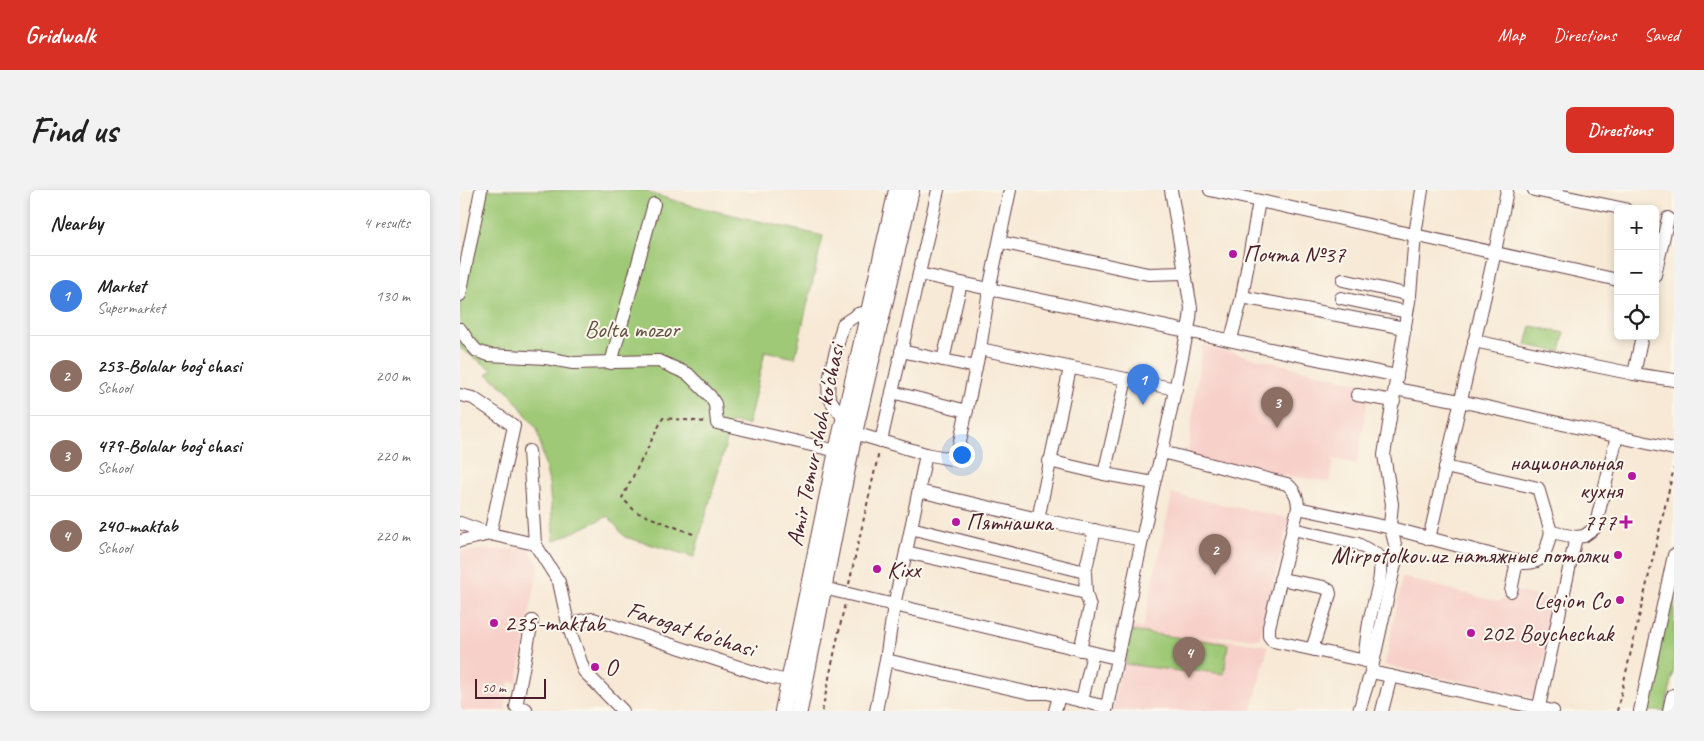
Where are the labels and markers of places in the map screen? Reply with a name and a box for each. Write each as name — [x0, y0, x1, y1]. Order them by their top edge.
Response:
place label: Почта №37 — [1243, 239, 1347, 269]
marker: Почта №37 — [1227, 248, 1239, 260]
pin: 1 — [1127, 364, 1159, 405]
pin: 3 — [1261, 387, 1293, 428]
place label: национальная кухня — [1509, 447, 1624, 505]
marker: национальная кухня — [1626, 470, 1638, 482]
place label: Пятнашка — [966, 507, 1055, 537]
place label: 777 — [1584, 507, 1617, 537]
marker: Пятнашка — [950, 516, 962, 528]
marker: 777 — [1620, 516, 1632, 528]
pin: 2 — [1199, 534, 1231, 575]
place label: Mirpotolkov.uz натяжные потолки — [1331, 540, 1610, 570]
marker: Mirpotolkov.uz натяжные потолки — [1612, 549, 1624, 561]
place label: Kixx — [887, 554, 922, 584]
marker: Kixx — [871, 563, 883, 575]
place label: Legion Co — [1534, 585, 1612, 615]
marker: Legion Co — [1614, 594, 1626, 606]
place label: 235-maktab — [504, 608, 606, 638]
marker: 235-maktab — [488, 617, 500, 629]
place label: 202 Boychechak — [1481, 618, 1615, 648]
marker: 202 Boychechak — [1465, 627, 1477, 639]
pin: 4 — [1173, 637, 1205, 678]
place label: О — [605, 652, 620, 682]
marker: О — [589, 661, 601, 673]

